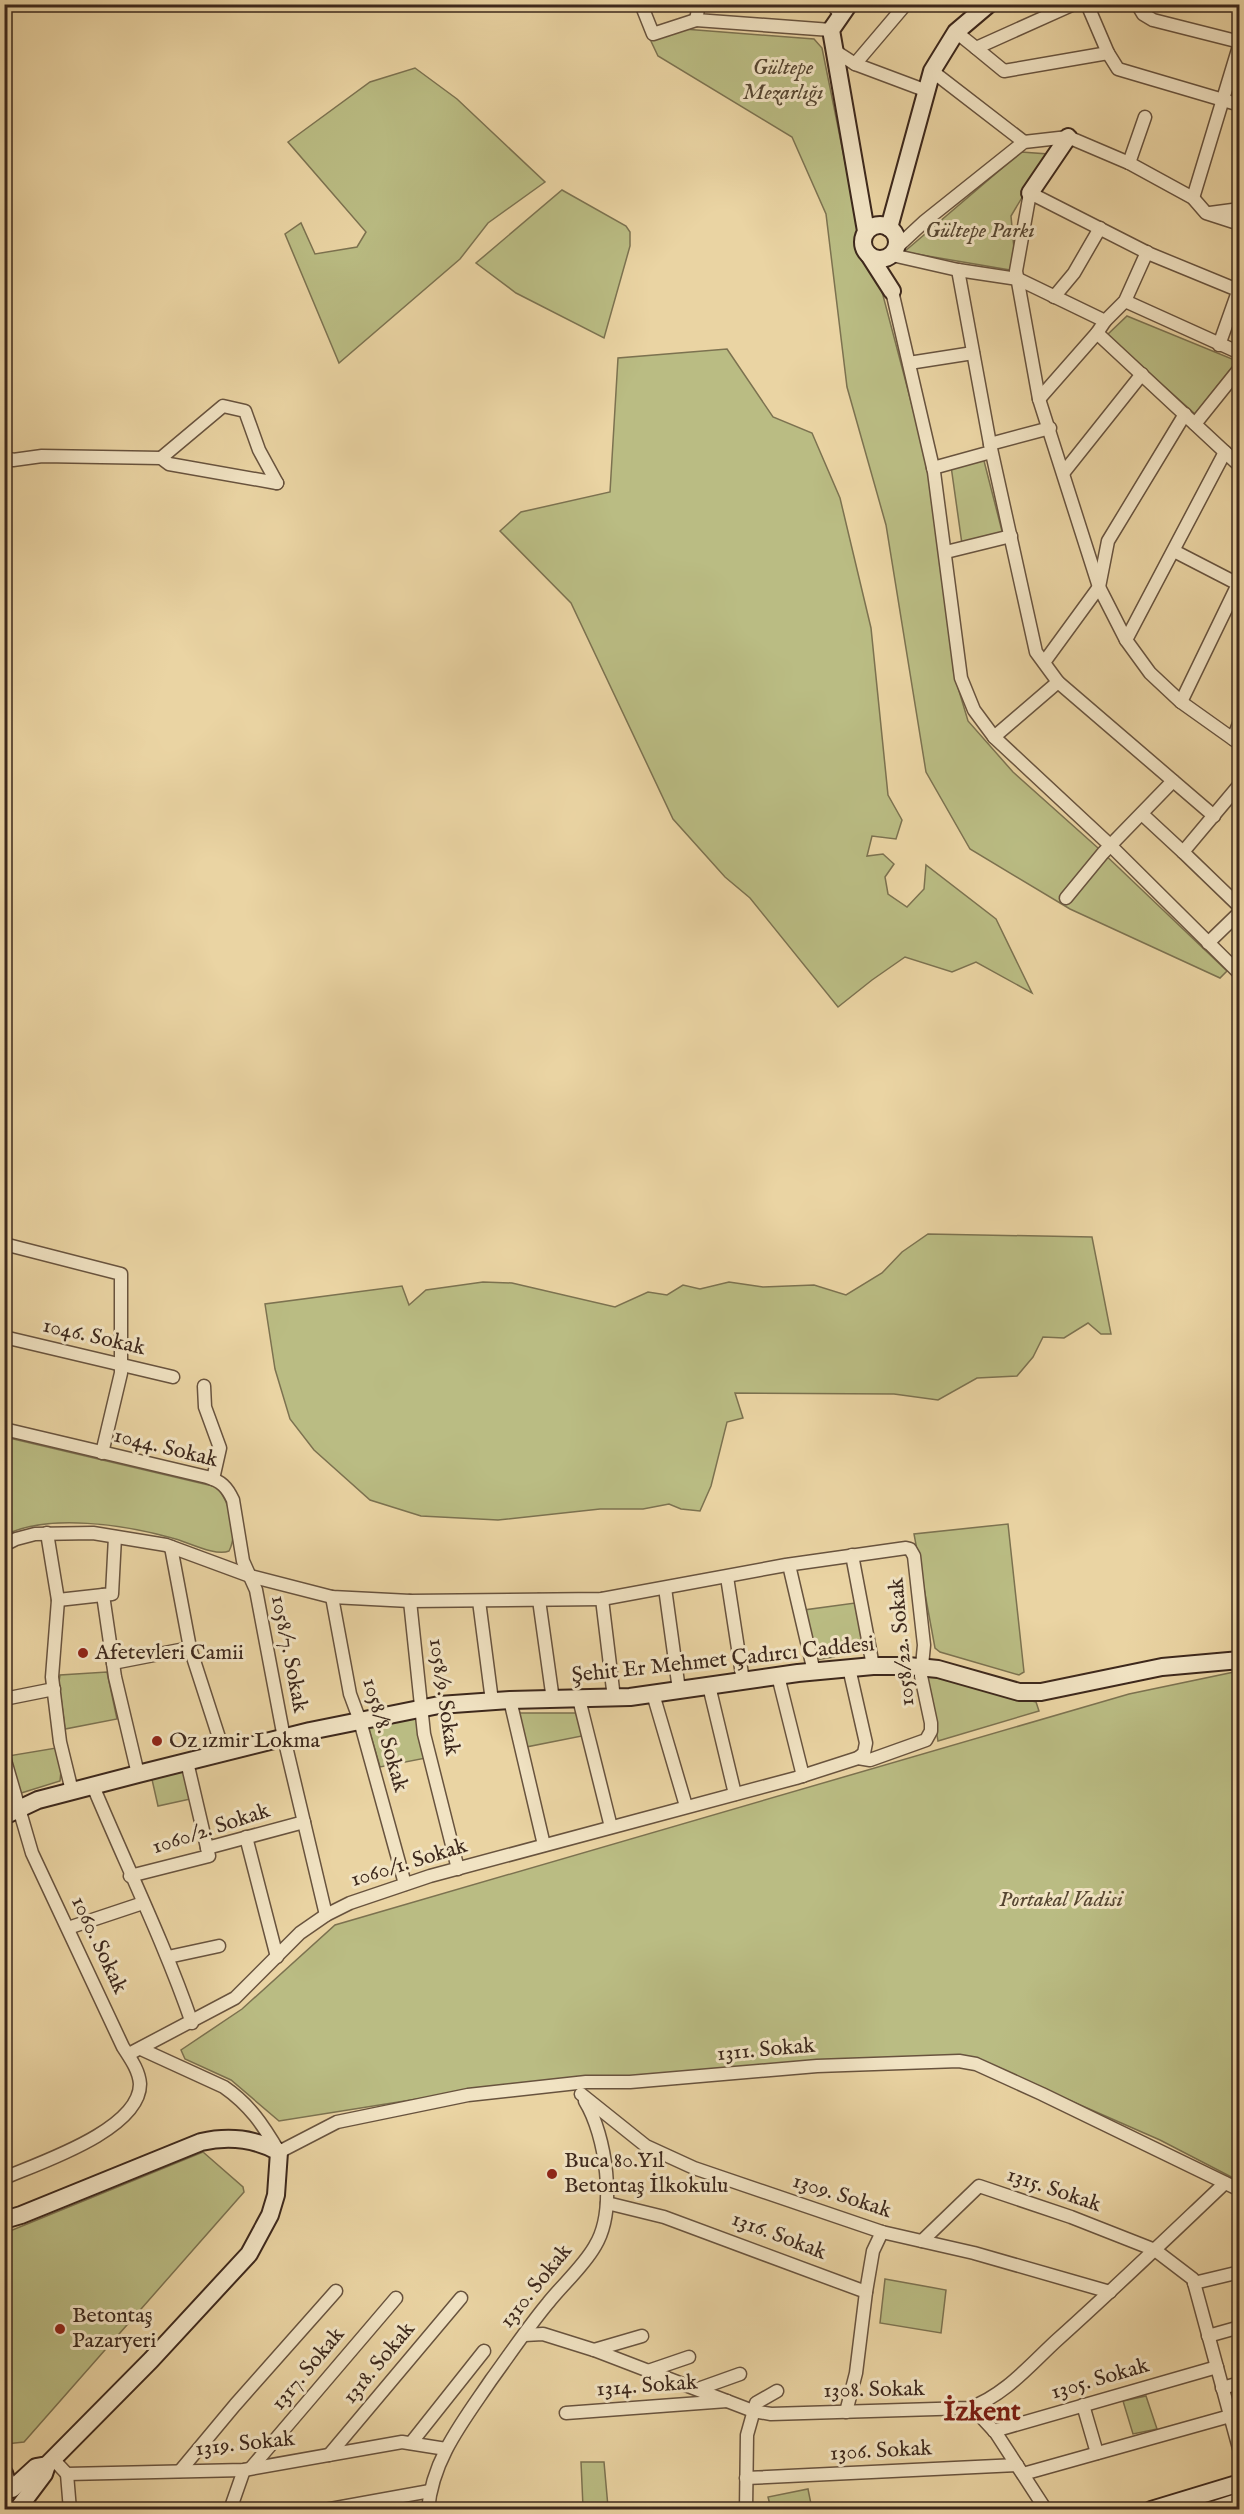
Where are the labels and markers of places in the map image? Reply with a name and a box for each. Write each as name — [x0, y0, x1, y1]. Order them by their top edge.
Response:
place label: Afetevleri Camii — [94, 1639, 244, 1667]
marker: Afetevleri Camii — [76, 1646, 90, 1660]
place label: Oz ızmir Lokma — [169, 1727, 320, 1755]
marker: Oz ızmir Lokma — [150, 1734, 164, 1748]
place label: Buca 80.Yıl Betontaş İlkokulu — [564, 2147, 729, 2200]
marker: Buca 80.Yıl Betontaş İlkokulu — [545, 2167, 559, 2181]
place label: Betontaş Pazaryeri — [72, 2302, 157, 2355]
marker: Betontaş Pazaryeri — [53, 2322, 67, 2336]

